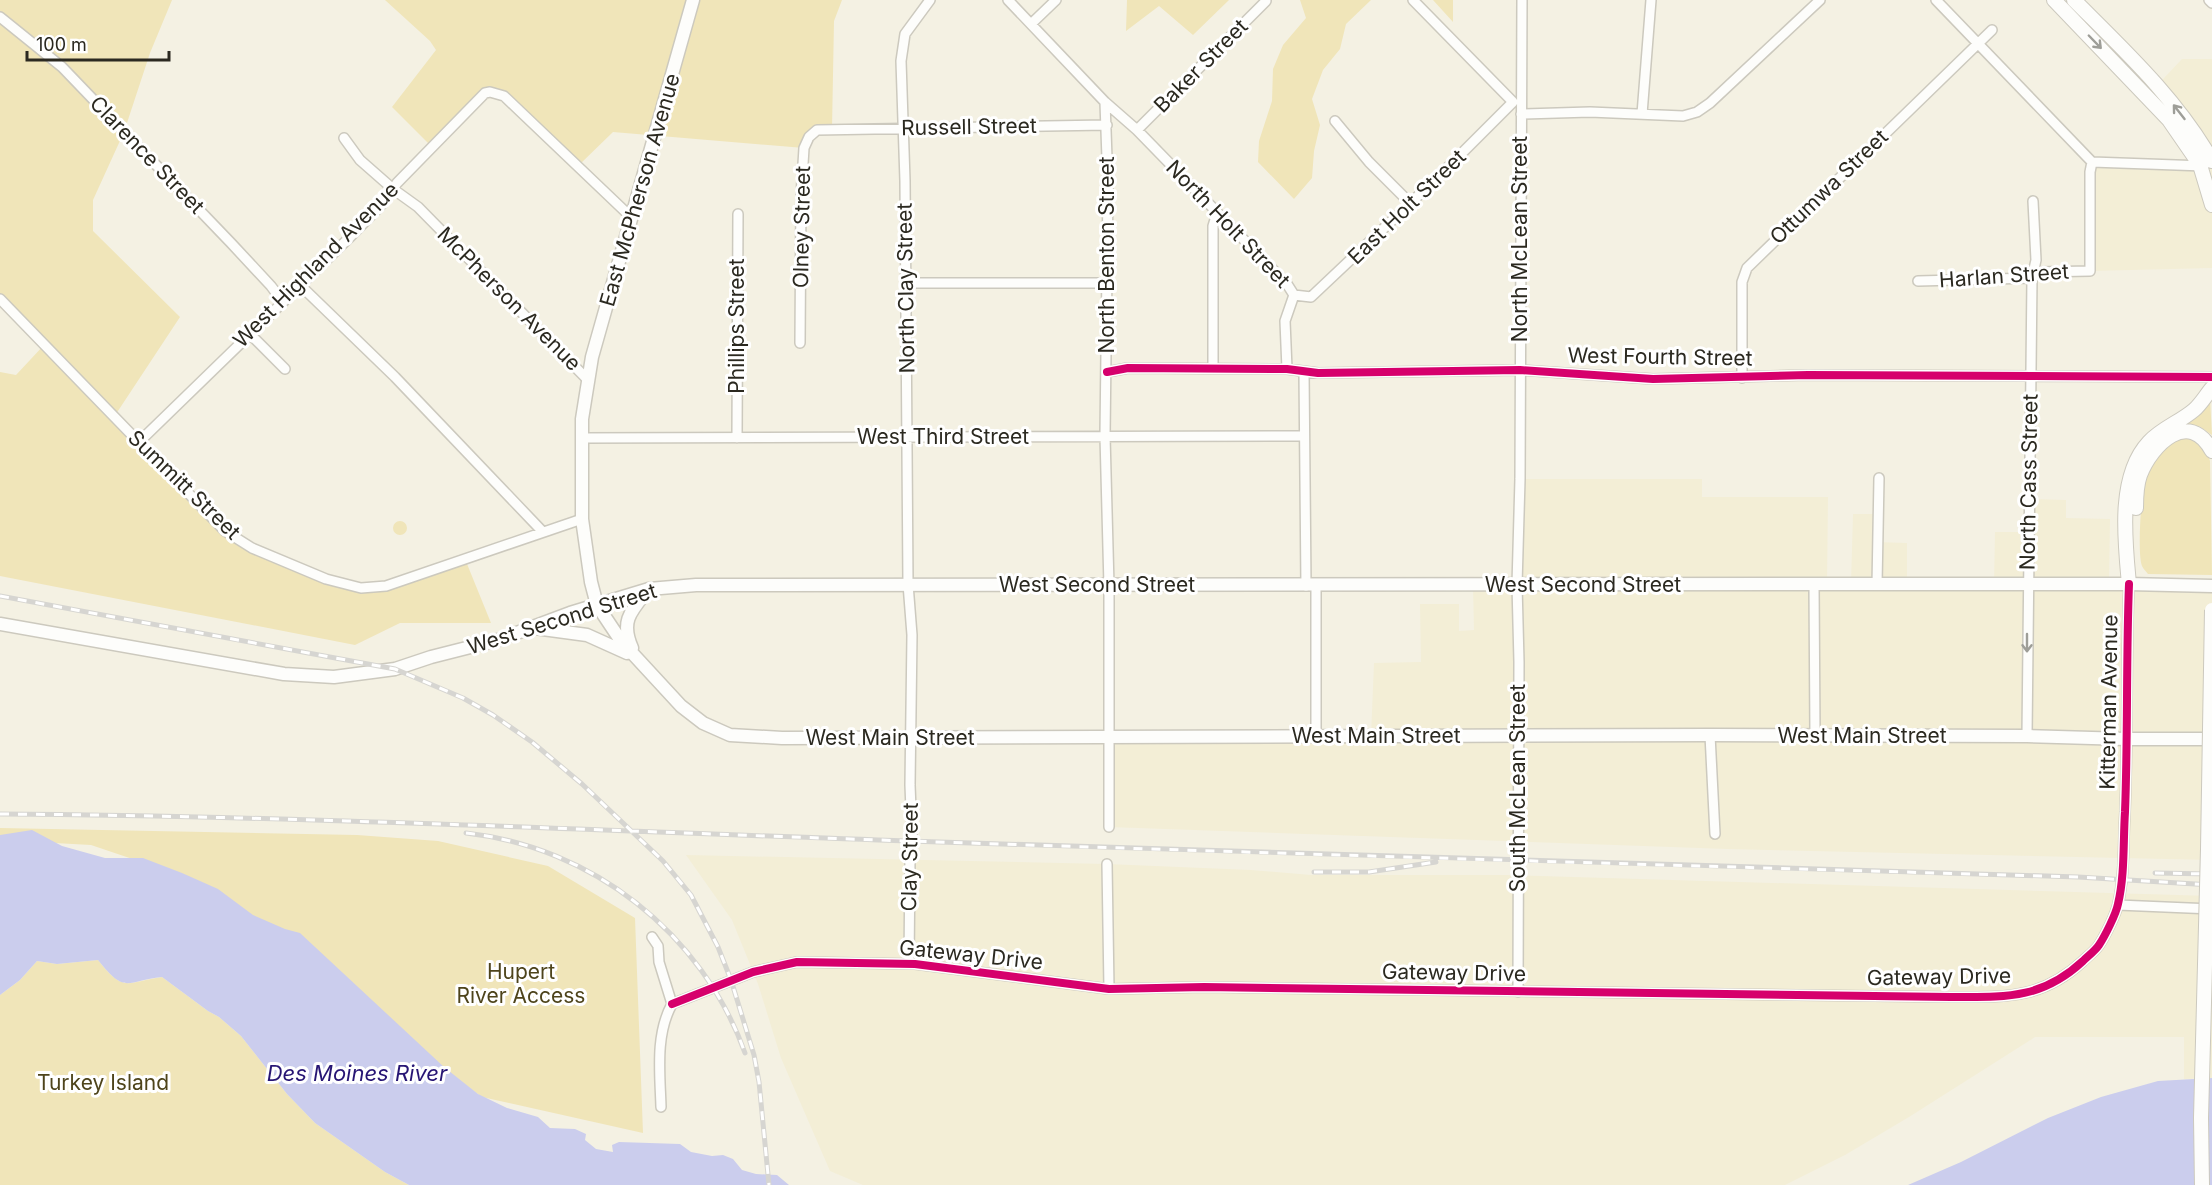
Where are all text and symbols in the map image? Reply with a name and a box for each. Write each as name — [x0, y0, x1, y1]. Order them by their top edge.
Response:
street label: Baker Street — [1149, 14, 1253, 118]
scale bar — [27, 24, 170, 62]
text: 100 m — [36, 34, 87, 55]
one-way arrow — [2088, 34, 2102, 49]
street label: East McPherson Avenue — [594, 71, 685, 309]
street label: Clarence Street — [85, 91, 210, 219]
one-way arrow — [2173, 105, 2186, 121]
street label: Russell Street — [901, 113, 1037, 140]
street label: Ottumwa Street — [1764, 124, 1893, 249]
street label: North McLean Street — [1507, 136, 1532, 342]
street label: East Holt Street — [1343, 144, 1471, 269]
street label: North Holt Street — [1161, 155, 1296, 293]
street label: North Benton Street — [1094, 156, 1119, 354]
street label: Olney Street — [788, 165, 815, 288]
street label: West Highland Avenue — [228, 177, 404, 353]
street label: North Clay Street — [892, 202, 919, 374]
street label: McPherson Avenue — [432, 222, 586, 376]
street label: Phillips Street — [724, 258, 749, 394]
street label: Harlan Street — [1938, 258, 2070, 293]
street label: West Fourth Street — [1567, 342, 1753, 371]
street label: North Cass Street — [2014, 394, 2043, 570]
street label: West Third Street — [857, 424, 1029, 449]
street label: Summitt Street — [123, 425, 246, 544]
street label: West Second Street — [999, 572, 1195, 597]
street label: West Second Street — [1485, 572, 1681, 597]
street label: West Second Street — [464, 578, 660, 659]
street label: Kitterman Avenue — [2094, 614, 2123, 790]
one-way arrow — [2022, 632, 2033, 652]
street label: South McLean Street — [1505, 684, 1530, 892]
street label: West Main Street — [1291, 723, 1461, 748]
street label: West Main Street — [1777, 723, 1947, 748]
street label: West Main Street — [805, 725, 975, 750]
street label: Clay Street — [896, 802, 923, 912]
street label: Gateway Drive — [898, 935, 1044, 974]
park label: Hupert River Access — [457, 959, 585, 1008]
street label: Gateway Drive — [1382, 959, 1526, 986]
street label: Gateway Drive — [1867, 963, 2011, 990]
water label: Des Moines River — [267, 1060, 448, 1086]
park label: Turkey Island — [37, 1070, 169, 1095]

